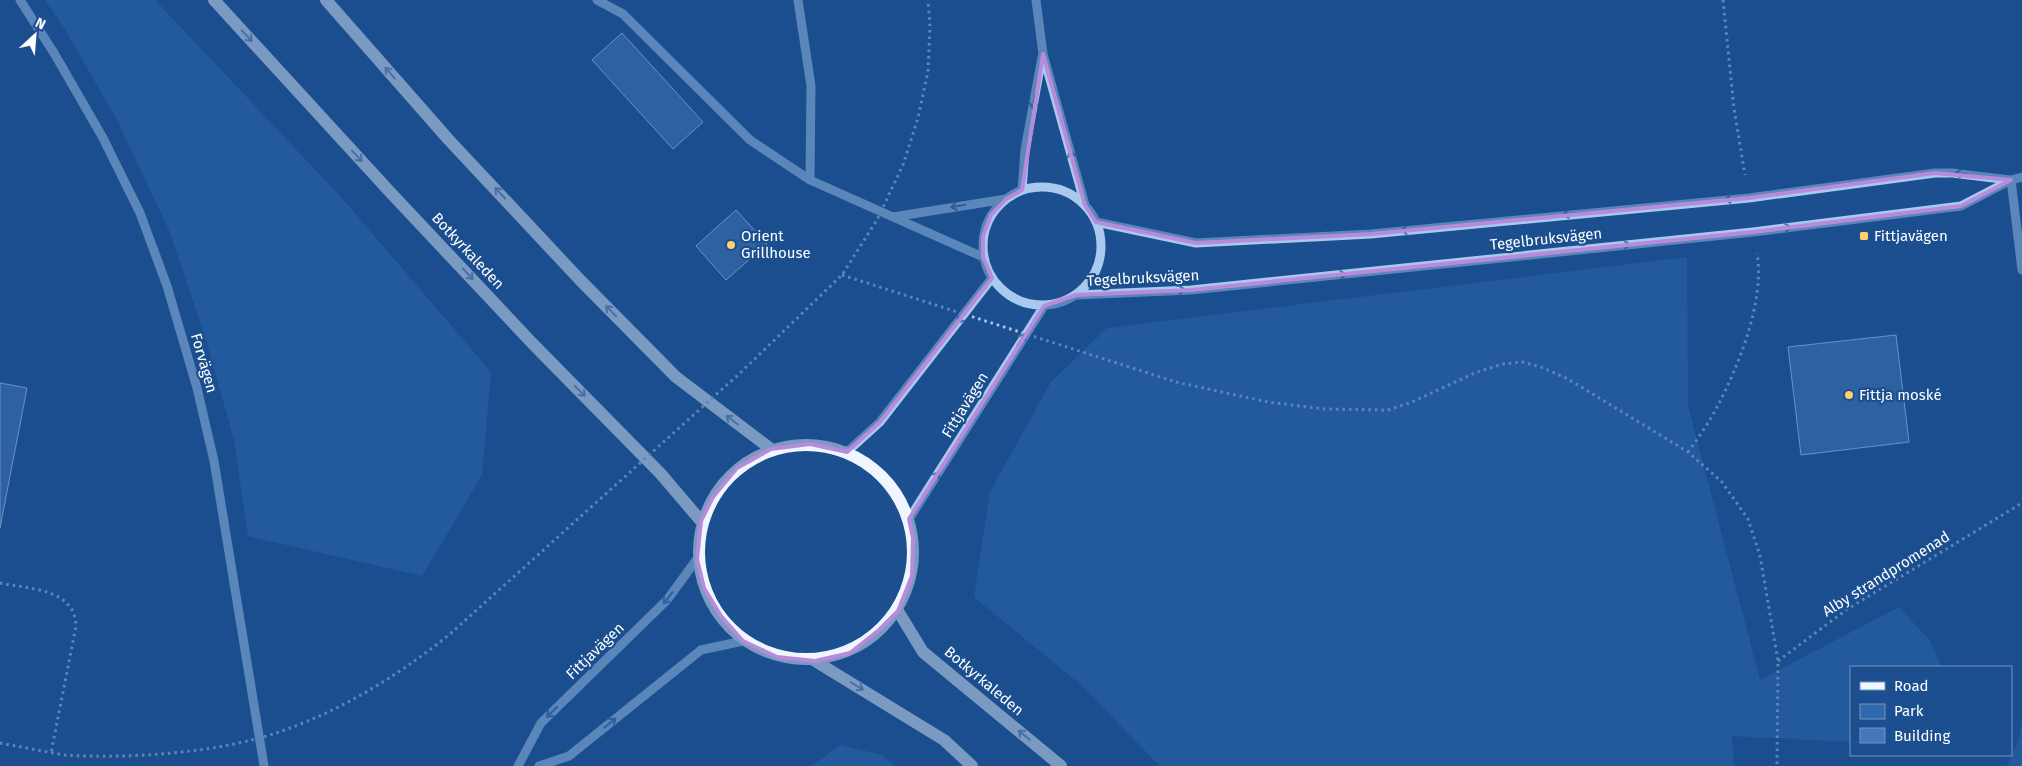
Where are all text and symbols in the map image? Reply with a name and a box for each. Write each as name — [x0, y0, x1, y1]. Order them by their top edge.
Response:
north arrow — [10, 10, 60, 60]
text: N — [33, 14, 48, 33]
one-way arrow — [241, 29, 253, 42]
one-way arrow — [385, 67, 396, 80]
one-way arrow — [1029, 94, 1039, 110]
one-way arrow — [351, 149, 362, 162]
one-way arrow — [1066, 150, 1076, 166]
one-way arrow — [1955, 169, 1971, 179]
one-way arrow — [494, 187, 506, 200]
one-way arrow — [1724, 194, 1740, 204]
one-way arrow — [950, 202, 966, 212]
street label: Botkyrkaleden — [428, 209, 508, 293]
one-way arrow — [1562, 209, 1578, 218]
one-way arrow — [1776, 223, 1792, 233]
street label: Tegelbruksvägen — [1489, 224, 1603, 254]
one-way arrow — [1400, 225, 1416, 235]
place label: Orient Grillhouse — [741, 227, 811, 262]
place label: Fittjavägen — [1874, 227, 1948, 245]
marker: Fittjavägen — [1858, 230, 1870, 242]
marker: Orient Grillhouse — [725, 239, 737, 251]
one-way arrow — [1614, 240, 1630, 250]
street label: Tegelbruksvägen — [1086, 266, 1200, 290]
one-way arrow — [462, 268, 474, 281]
one-way arrow — [1331, 271, 1347, 280]
one-way arrow — [1169, 286, 1185, 295]
one-way arrow — [606, 306, 618, 318]
one-way arrow — [957, 310, 967, 324]
street label: Forvägen — [187, 331, 221, 395]
one-way arrow — [1016, 333, 1027, 347]
street label: Fittjavägen — [938, 369, 992, 441]
one-way arrow — [574, 385, 586, 398]
place label: Fittja moské — [1859, 386, 1942, 404]
marker: Fittja moské — [1843, 389, 1855, 401]
one-way arrow — [725, 415, 739, 425]
one-way arrow — [931, 471, 941, 485]
street label: Alby strandpromenad — [1819, 527, 1953, 621]
one-way arrow — [663, 591, 674, 604]
street label: Fittjavägen — [562, 619, 628, 683]
street label: Botkyrkaleden — [941, 643, 1027, 719]
legend — [1850, 666, 2012, 756]
text: Road — [1894, 677, 1929, 695]
one-way arrow — [849, 682, 863, 692]
text: Park — [1894, 702, 1924, 720]
one-way arrow — [546, 706, 559, 718]
one-way arrow — [603, 718, 616, 729]
text: Building — [1894, 727, 1950, 745]
one-way arrow — [1017, 729, 1030, 740]

